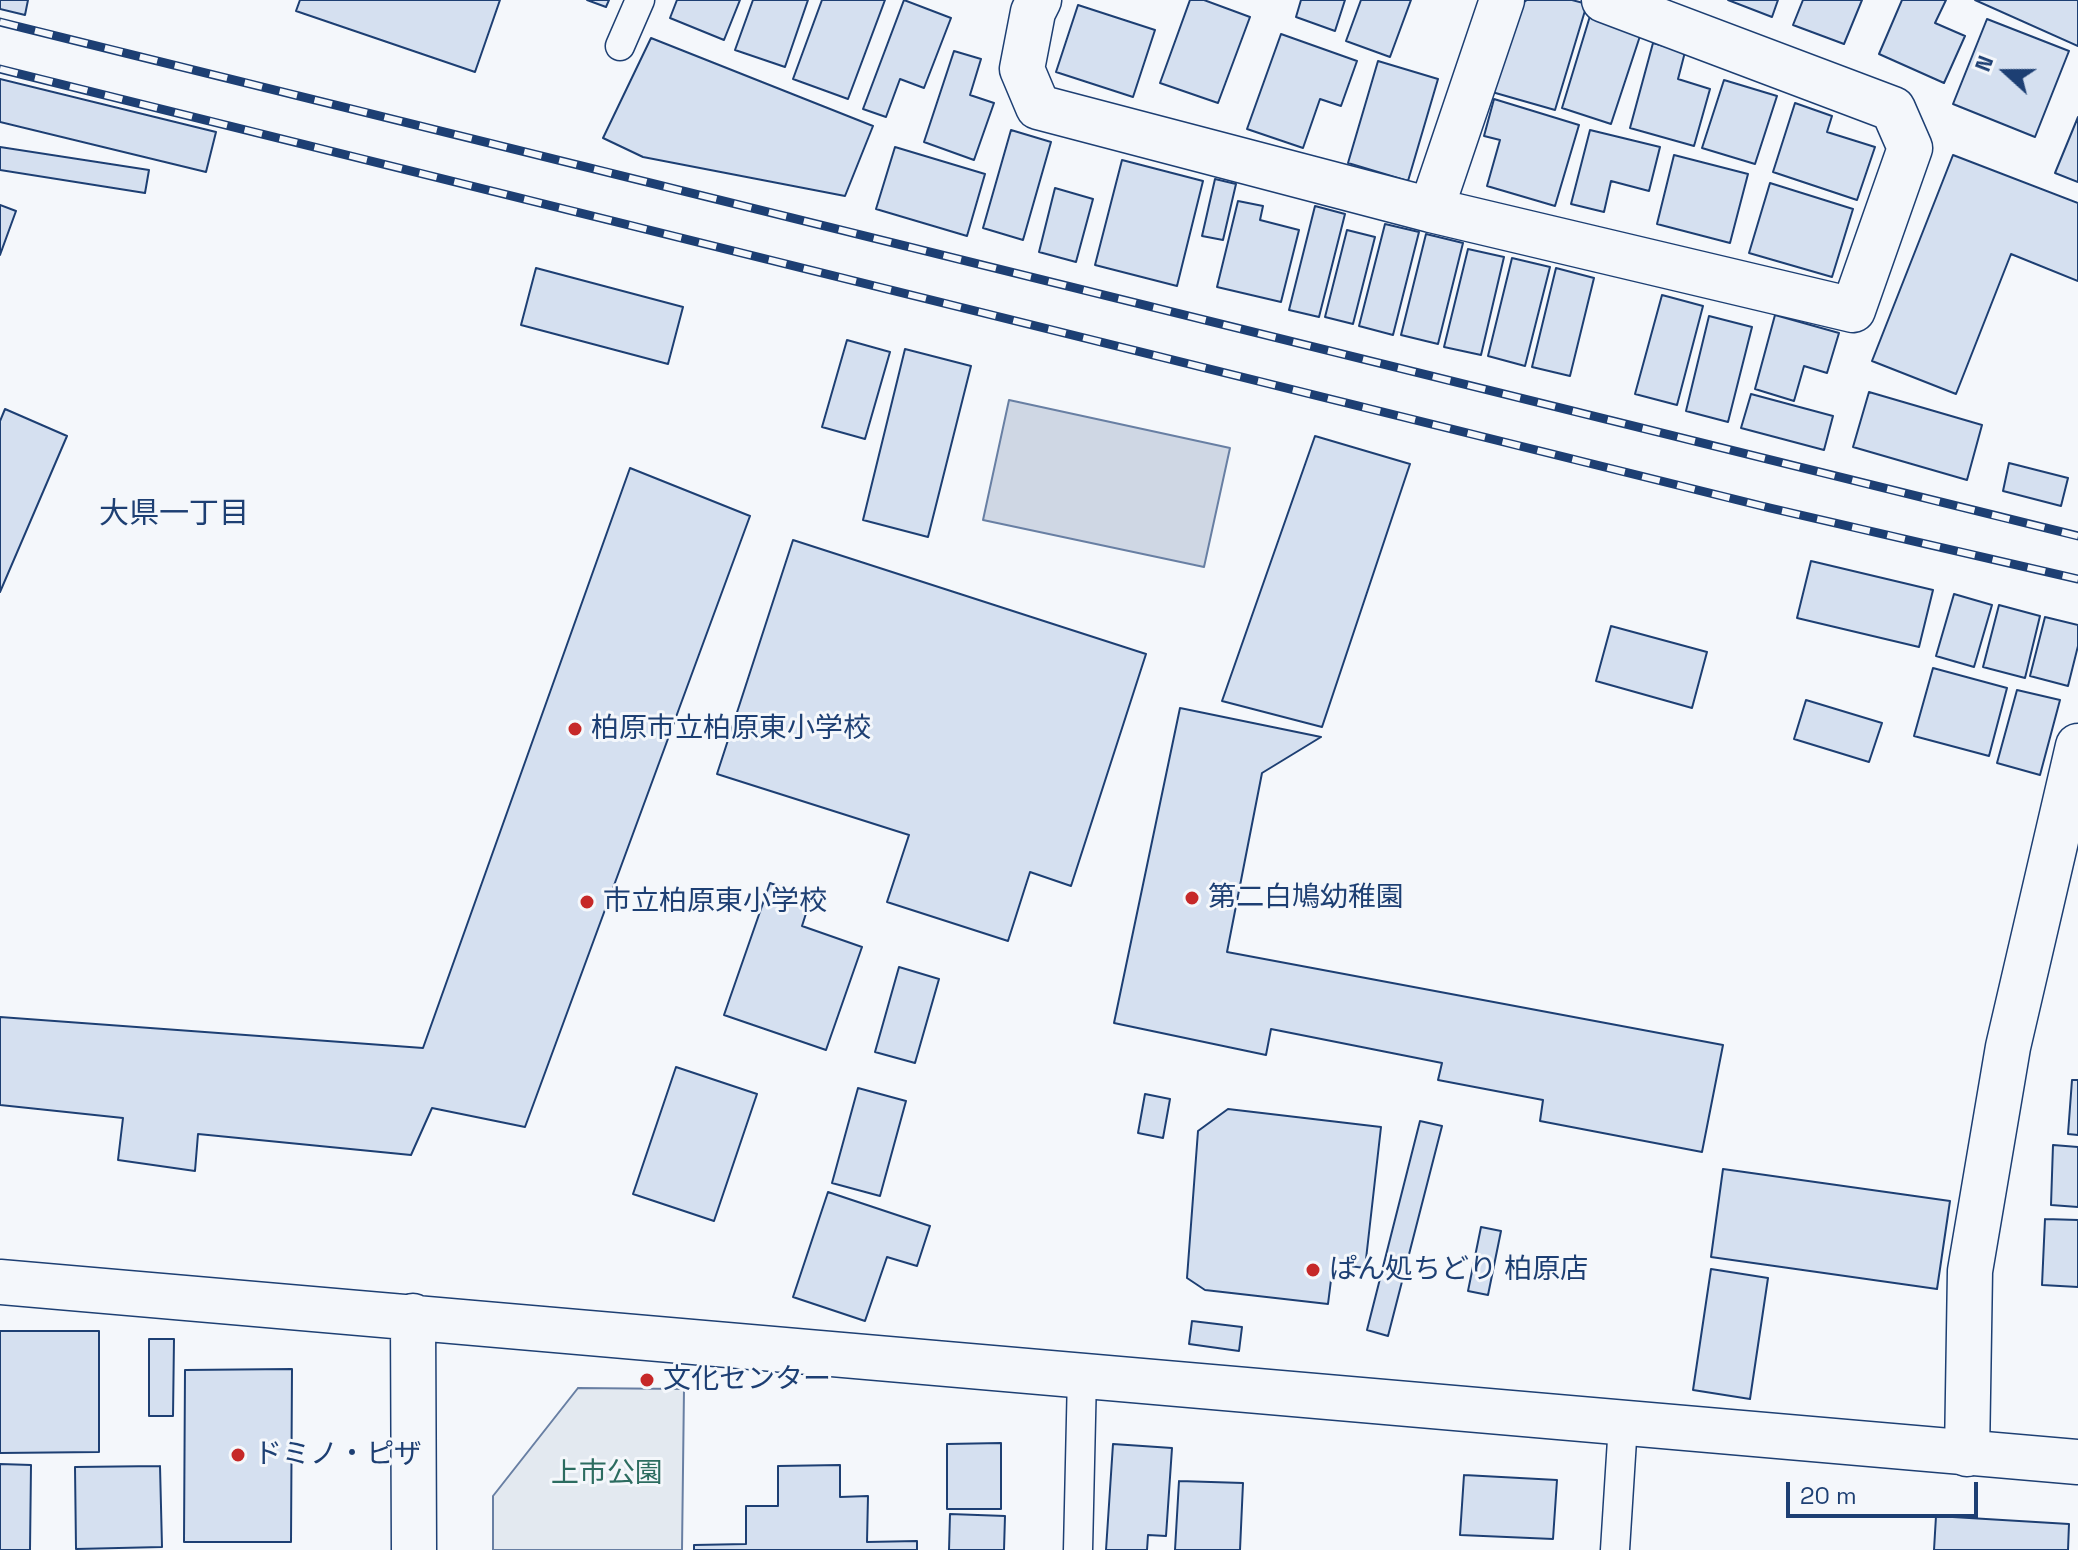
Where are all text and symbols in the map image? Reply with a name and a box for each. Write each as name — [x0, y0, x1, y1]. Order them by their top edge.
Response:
north arrow — [1966, 32, 2046, 112]
text: N — [1968, 51, 1999, 75]
district label: 大県一丁目 — [99, 497, 249, 533]
place label: 柏原市立柏原東小学校 — [591, 712, 871, 746]
marker: 柏原市立柏原東小学校 — [566, 720, 584, 738]
place label: 第二白鳩幼稚園 — [1208, 881, 1404, 915]
place label: 市立柏原東小学校 — [603, 885, 827, 919]
marker: 第二白鳩幼稚園 — [1183, 889, 1201, 907]
marker: 市立柏原東小学校 — [578, 893, 596, 911]
place label: ぱん処ちどり 柏原店 — [1329, 1253, 1588, 1287]
marker: ぱん処ちどり 柏原店 — [1304, 1261, 1322, 1279]
place label: 文化センター — [663, 1363, 831, 1397]
marker: 文化センター — [638, 1371, 656, 1389]
place label: ドミノ・ピザ — [254, 1438, 422, 1472]
marker: ドミノ・ピザ — [229, 1446, 247, 1464]
park label: 上市公園 — [551, 1457, 663, 1491]
scale bar — [1790, 1466, 1982, 1516]
text: 20 m — [1800, 1480, 1857, 1511]

